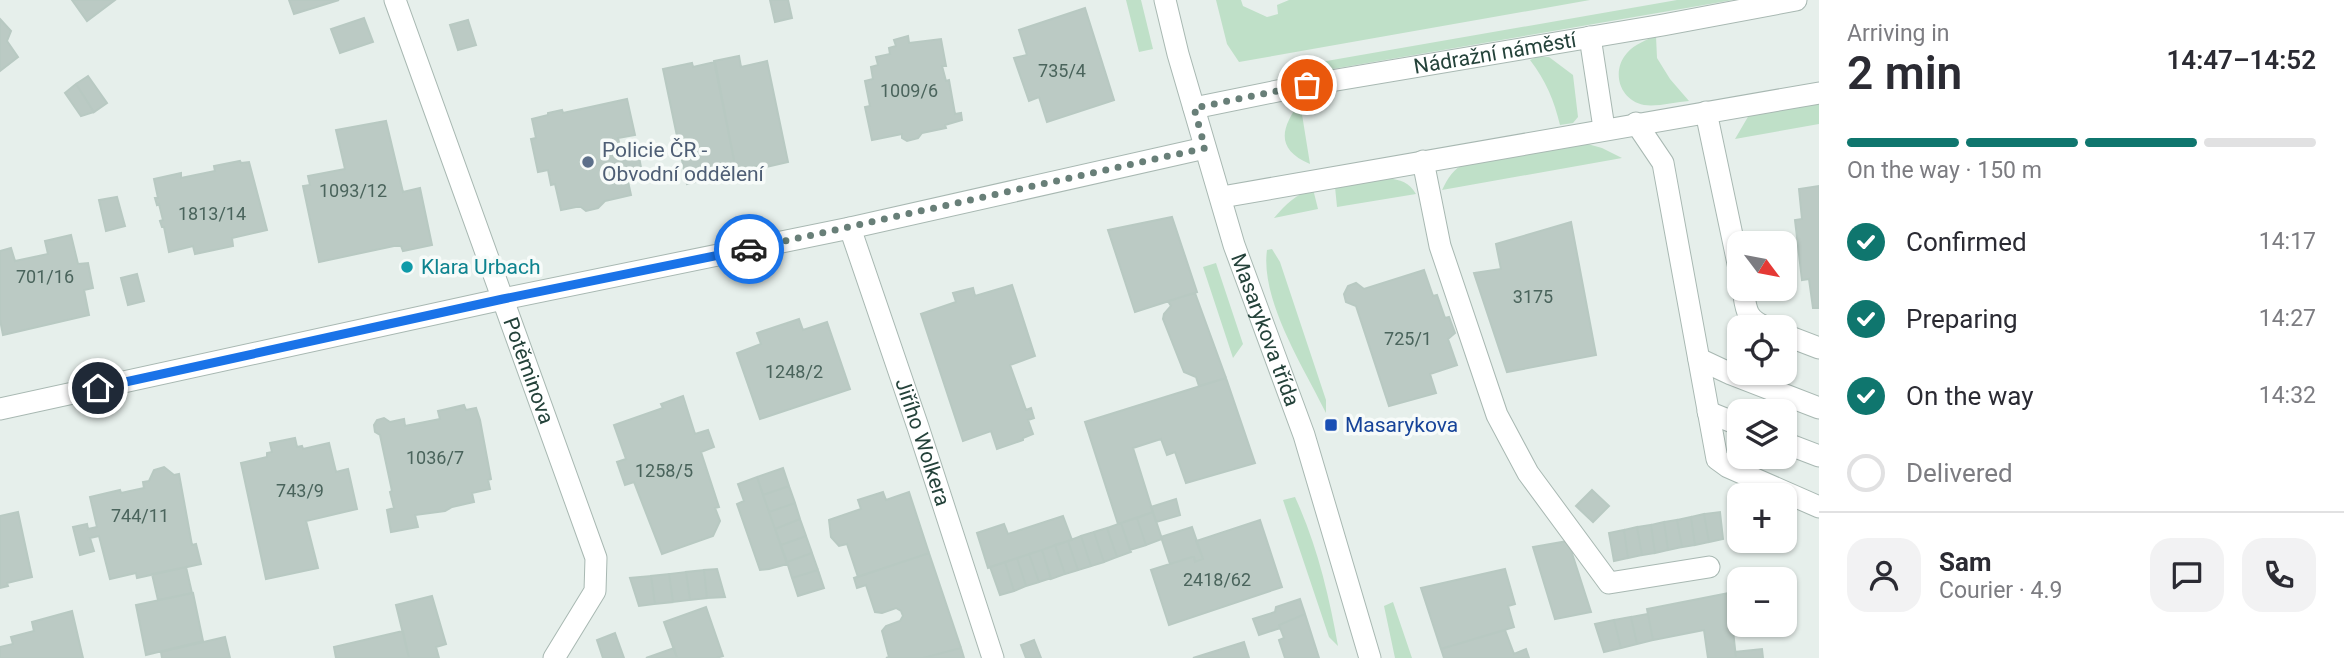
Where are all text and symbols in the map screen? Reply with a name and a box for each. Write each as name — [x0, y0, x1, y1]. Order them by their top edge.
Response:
text: Arriving in — [1847, 20, 1950, 47]
street label: Nádražní náměstí — [1412, 28, 1579, 79]
text: 14:47–14:52 — [2166, 45, 2316, 75]
text: 2 min — [1847, 46, 1962, 100]
pin — [1277, 55, 1337, 115]
house number: 735/4 — [1038, 60, 1086, 81]
icon: bag — [1288, 66, 1326, 104]
house number: 1009/6 — [880, 80, 938, 101]
place label: Policie ČR - Obvodní oddělení — [602, 138, 765, 186]
marker: Policie ČR - Obvodní oddělení — [580, 154, 596, 170]
text: On the way · 150 m — [1847, 157, 2042, 184]
house number: 1093/12 — [319, 180, 387, 201]
house number: 1813/14 — [178, 203, 246, 224]
courier — [714, 214, 784, 284]
icon: check — [1847, 223, 1885, 261]
text: Confirmed — [1906, 227, 2027, 257]
text: 14:17 — [2259, 228, 2316, 255]
icon: car — [730, 230, 768, 268]
north arrow — [1727, 231, 1797, 301]
map controls — [1727, 231, 1797, 637]
street label: Masarykova třída — [1226, 250, 1304, 410]
place label: Klara Urbach — [421, 255, 541, 279]
marker: Klara Urbach — [399, 259, 415, 275]
house number: 701/16 — [16, 266, 74, 287]
house number: 3175 — [1513, 286, 1553, 307]
icon: check — [1847, 300, 1885, 338]
text: Preparing — [1906, 304, 2018, 334]
text: 14:27 — [2259, 305, 2316, 332]
street label: Potěminova — [498, 314, 559, 427]
button: locate — [1727, 315, 1797, 385]
house number: 725/1 — [1384, 328, 1432, 349]
pin — [68, 358, 128, 418]
house number: 1248/2 — [765, 361, 823, 382]
icon: home — [79, 369, 117, 407]
street label: Jiřího Wolkera — [890, 375, 955, 509]
icon: check — [1847, 377, 1885, 415]
text: On the way — [1906, 381, 2034, 411]
text: 14:32 — [2259, 382, 2316, 409]
button: layers — [1727, 399, 1797, 469]
place label: Masarykova — [1345, 413, 1458, 437]
marker: Masarykova — [1323, 417, 1339, 433]
house number: 1036/7 — [406, 447, 464, 468]
text: Delivered — [1906, 458, 2013, 488]
house number: 1258/5 — [635, 460, 693, 481]
house number: 743/9 — [276, 480, 324, 501]
button: + — [1727, 483, 1797, 553]
house number: 744/11 — [111, 505, 169, 526]
button: person — [1847, 538, 1921, 612]
button: chat — [2150, 538, 2224, 612]
button: phone — [2242, 538, 2316, 612]
text: Sam — [1939, 547, 1991, 577]
button: − — [1727, 567, 1797, 637]
house number: 2418/62 — [1183, 569, 1251, 590]
text: Courier · 4.9 — [1939, 577, 2062, 604]

